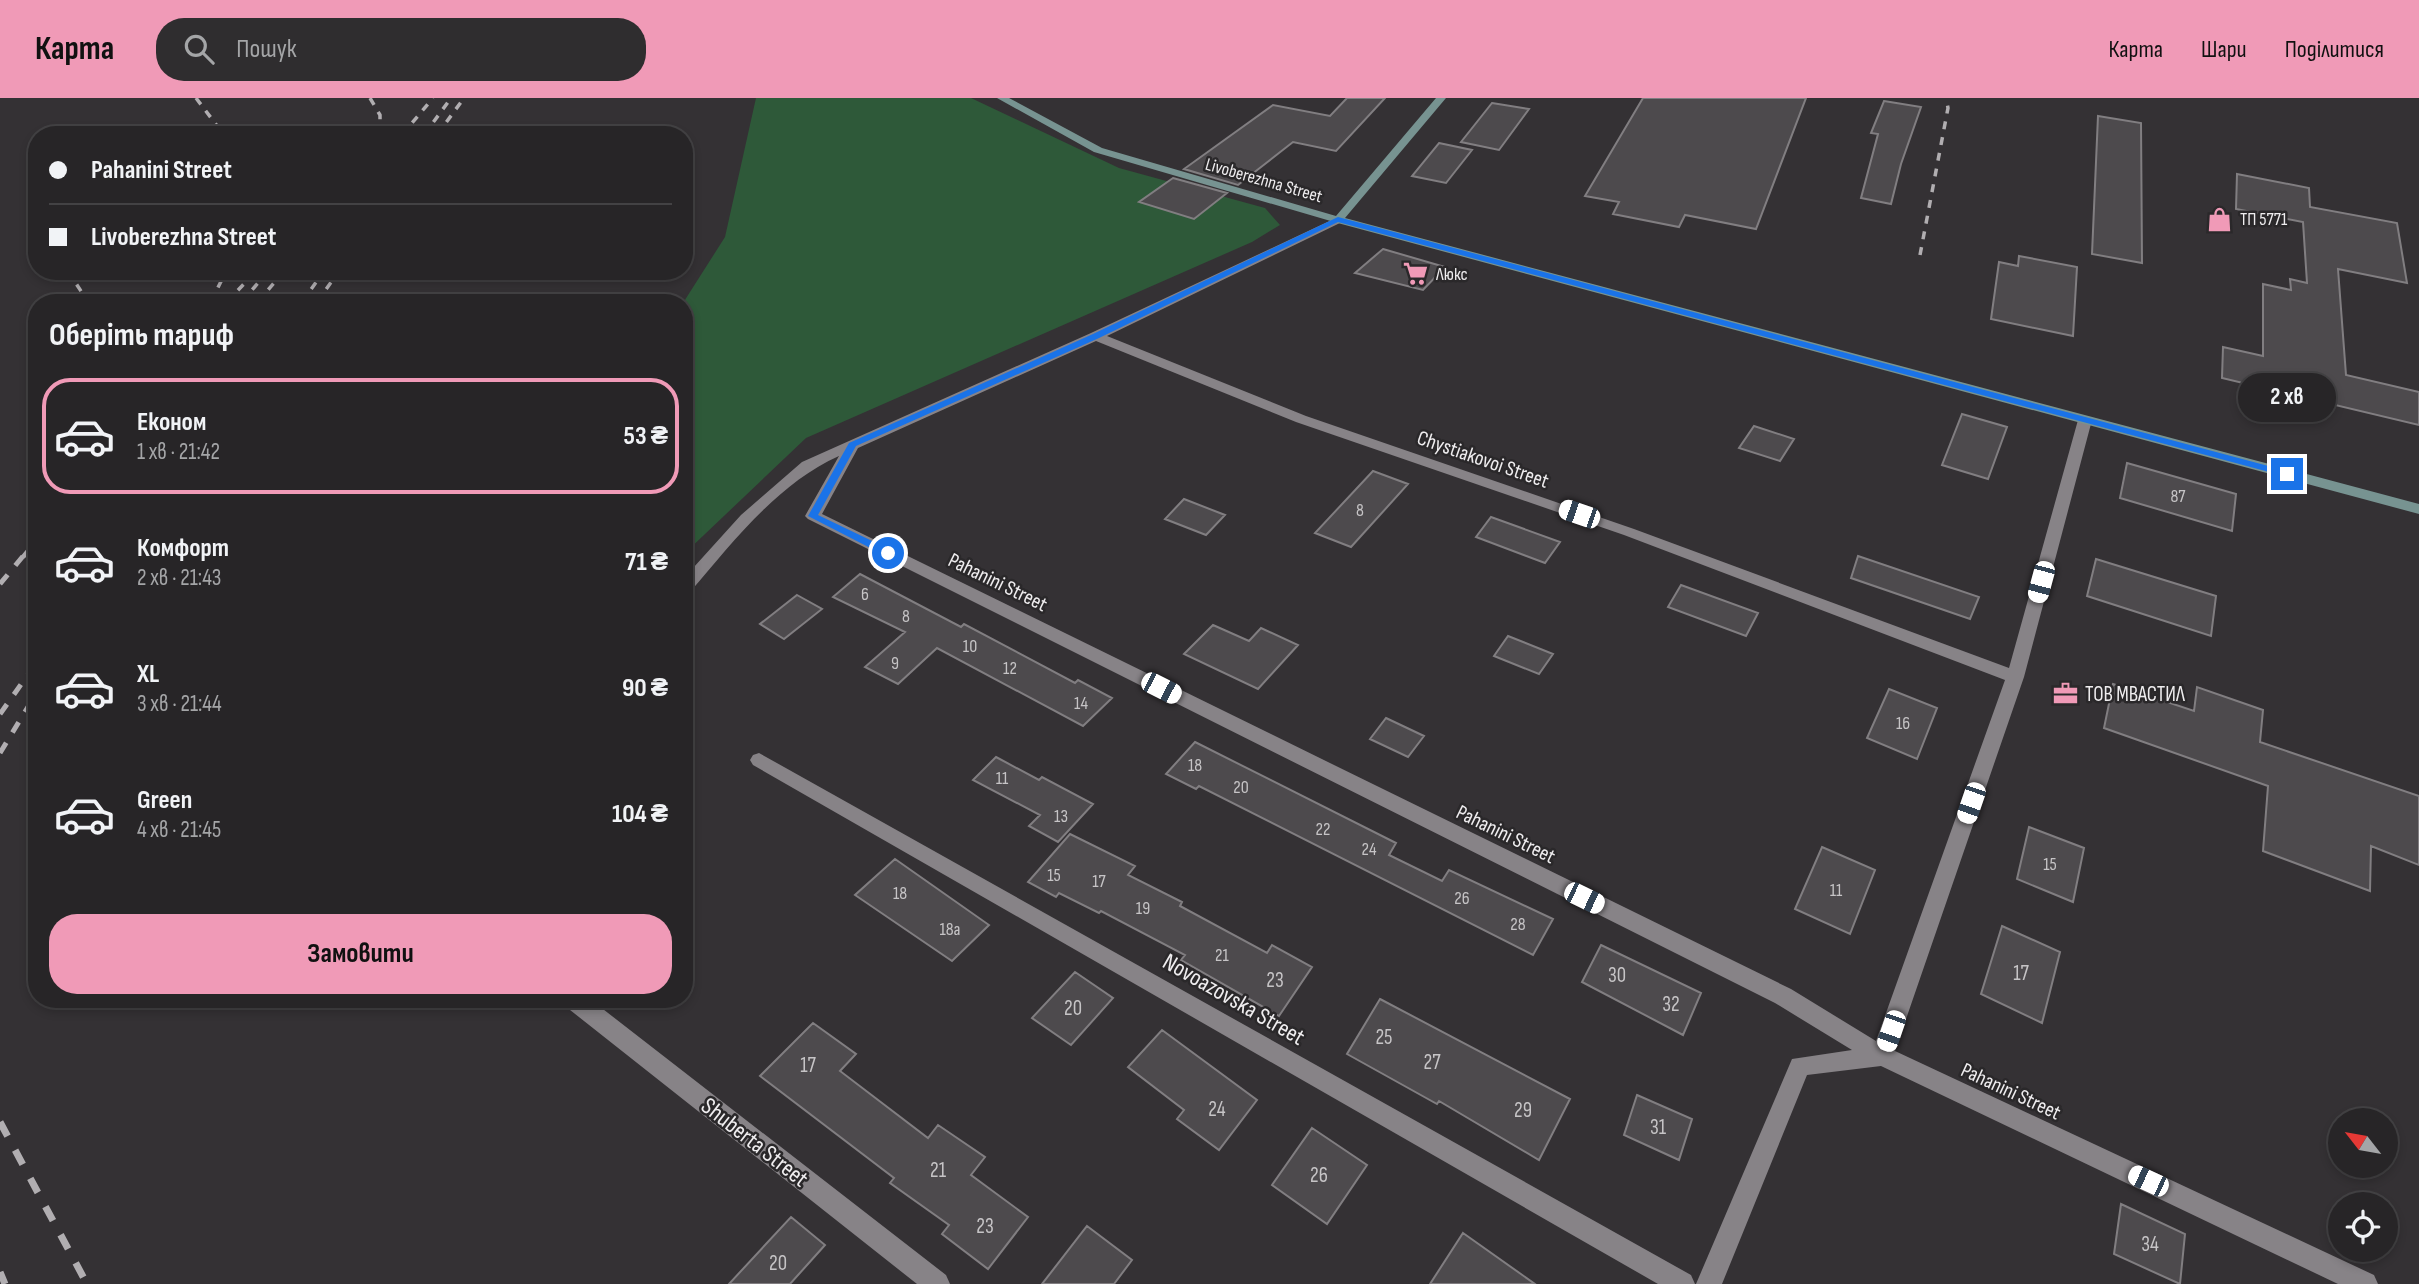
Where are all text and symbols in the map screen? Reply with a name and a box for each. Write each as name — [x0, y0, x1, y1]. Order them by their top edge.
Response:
search box — [156, 18, 646, 81]
text: Карта — [35, 29, 114, 69]
icon: search — [180, 30, 218, 68]
text: Пошук — [236, 34, 297, 65]
text: Карта — [2108, 35, 2163, 64]
text: Шари — [2201, 35, 2247, 64]
text: Поділитися — [2285, 35, 2384, 64]
street label: Livoberezhna Street — [1203, 154, 1325, 207]
text: Pahanini Street — [91, 155, 232, 186]
shop icon: ТП 5771 — [2206, 205, 2234, 233]
place label: ТП 5771 — [2240, 209, 2288, 230]
text: Livoberezhna Street — [91, 222, 276, 253]
supermarket icon: Люкс — [1402, 260, 1430, 288]
place label: Люкс — [1435, 264, 1468, 285]
text: Оберіть тариф — [49, 316, 234, 355]
callout: 2 хв — [2238, 372, 2336, 422]
text: 2 хв — [2270, 383, 2304, 411]
icon: car — [53, 405, 116, 468]
text: Економ — [137, 407, 206, 438]
text: 53 ₴ — [624, 421, 668, 452]
street label: Chystiakovoi Street — [1414, 425, 1552, 494]
text: 1 хв · 21:42 — [137, 438, 220, 466]
route end — [2271, 458, 2303, 490]
house number: 87 — [2170, 486, 2186, 507]
car — [1556, 497, 1603, 531]
house number: 8 — [1356, 500, 1364, 521]
icon: car — [53, 531, 116, 594]
text: Комфорт — [137, 533, 229, 564]
route start — [872, 537, 904, 569]
text: 71 ₴ — [625, 547, 668, 578]
street label: Pahanini Street — [944, 548, 1051, 617]
car — [2026, 559, 2057, 605]
text: 2 хв · 21:43 — [137, 564, 222, 592]
house number: 6 — [861, 584, 869, 605]
house number: 8 — [902, 606, 910, 627]
house number: 10 — [963, 636, 977, 657]
house number: 9 — [891, 653, 899, 674]
icon: car — [53, 657, 116, 720]
house number: 12 — [1003, 658, 1017, 679]
text: XL — [137, 659, 159, 690]
car — [1138, 669, 1185, 707]
text: 90 ₴ — [622, 673, 668, 704]
office icon: ТОВ МВАСТИЛ — [2051, 680, 2079, 708]
place label: ТОВ МВАСТИЛ — [2085, 682, 2185, 707]
text: 3 хв · 21:44 — [137, 690, 222, 718]
house number: 14 — [1074, 693, 1088, 714]
house number: 16 — [1896, 713, 1910, 734]
house number: 18 — [1188, 755, 1202, 776]
house number: 11 — [996, 768, 1009, 789]
house number: 20 — [1233, 777, 1249, 798]
car — [1955, 780, 1988, 826]
icon: car — [53, 783, 116, 846]
text: Green — [137, 785, 192, 816]
text: 104 ₴ — [612, 799, 668, 830]
street label: Pahanini Street — [1452, 800, 1559, 869]
house number: 13 — [1054, 806, 1068, 827]
text: 4 хв · 21:45 — [137, 816, 221, 844]
house number: 22 — [1316, 819, 1330, 840]
house number: 24 — [1362, 839, 1377, 860]
house number: 15 — [2043, 854, 2057, 875]
house number: 15 — [1047, 865, 1061, 886]
house number: 17 — [1092, 871, 1107, 892]
car — [1561, 879, 1608, 917]
house number: 11 — [1830, 880, 1843, 901]
house number: 18 — [893, 883, 907, 904]
house number: 26 — [1454, 888, 1470, 909]
house number: 19 — [1136, 898, 1150, 919]
button: Замовити — [49, 914, 672, 994]
house number: 28 — [1510, 914, 1526, 935]
house number: 18а — [939, 919, 961, 940]
house number: 21 — [1215, 945, 1230, 966]
street label: Novoazovska Street — [1158, 947, 1310, 1052]
house number: 17 — [2013, 961, 2029, 986]
house number: 30 — [1608, 963, 1626, 988]
house number: 23 — [1266, 968, 1284, 993]
house number: 32 — [1662, 992, 1680, 1017]
house number: 20 — [1064, 996, 1082, 1021]
car — [1875, 1008, 1908, 1054]
house number: 25 — [1375, 1025, 1393, 1050]
house number: 27 — [1423, 1050, 1441, 1075]
house number: 17 — [800, 1053, 816, 1078]
street label: Pahanini Street — [1957, 1057, 2065, 1125]
street label: Shuberta Street — [695, 1091, 814, 1193]
house number: 24 — [1208, 1097, 1226, 1122]
house number: 29 — [1514, 1098, 1532, 1123]
north arrow — [2328, 1108, 2398, 1178]
map controls — [2328, 1108, 2398, 1262]
house number: 31 — [1650, 1115, 1667, 1140]
house number: 21 — [930, 1158, 947, 1183]
house number: 26 — [1310, 1163, 1328, 1188]
car — [2125, 1163, 2172, 1199]
button: locate — [2328, 1192, 2398, 1262]
house number: 23 — [976, 1214, 994, 1239]
house number: 34 — [2141, 1232, 2159, 1257]
house number: 20 — [769, 1251, 787, 1276]

